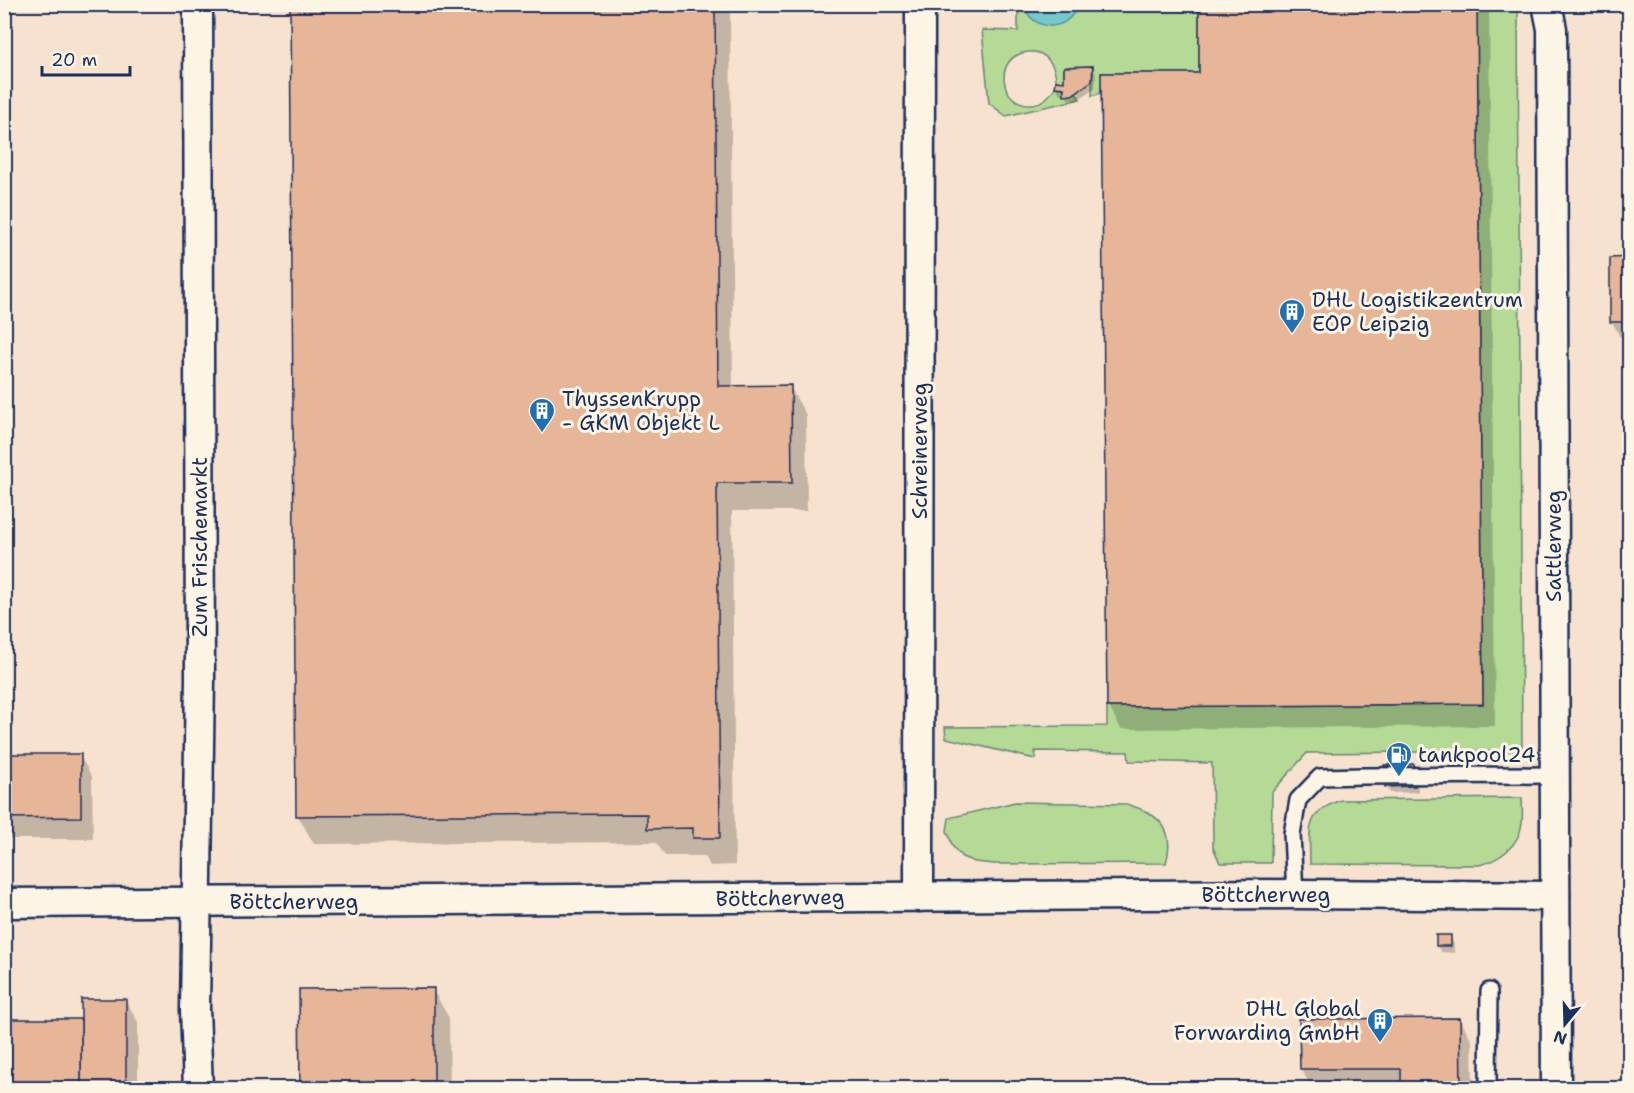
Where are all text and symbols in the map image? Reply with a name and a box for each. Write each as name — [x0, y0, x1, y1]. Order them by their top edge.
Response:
scale bar — [42, 39, 130, 77]
text: 20 m — [51, 48, 97, 72]
place label: DHL Logistikzentrum EOP Leipzig — [1312, 286, 1523, 338]
building icon: DHL Logistikzentrum EOP Leipzig — [1277, 297, 1307, 335]
street label: Schreinerweg — [906, 383, 934, 519]
place label: ThyssenKrupp - GKM Objekt L — [562, 385, 721, 437]
building icon: ThyssenKrupp - GKM Objekt L — [527, 396, 557, 434]
street label: Zum Frischemarkt — [186, 457, 214, 637]
street label: Sattlerweg — [1540, 490, 1568, 602]
fuel station icon: tankpool24 — [1384, 740, 1414, 778]
place label: tankpool24 — [1418, 741, 1535, 769]
street label: Böttcherweg — [1202, 881, 1331, 909]
street label: Böttcherweg — [715, 883, 845, 913]
street label: Böttcherweg — [230, 888, 359, 916]
north arrow — [1535, 994, 1595, 1054]
place label: DHL Global Forwarding GmbH — [1174, 995, 1361, 1047]
building icon: DHL Global Forwarding GmbH — [1365, 1006, 1395, 1044]
text: N — [1551, 1026, 1570, 1050]

